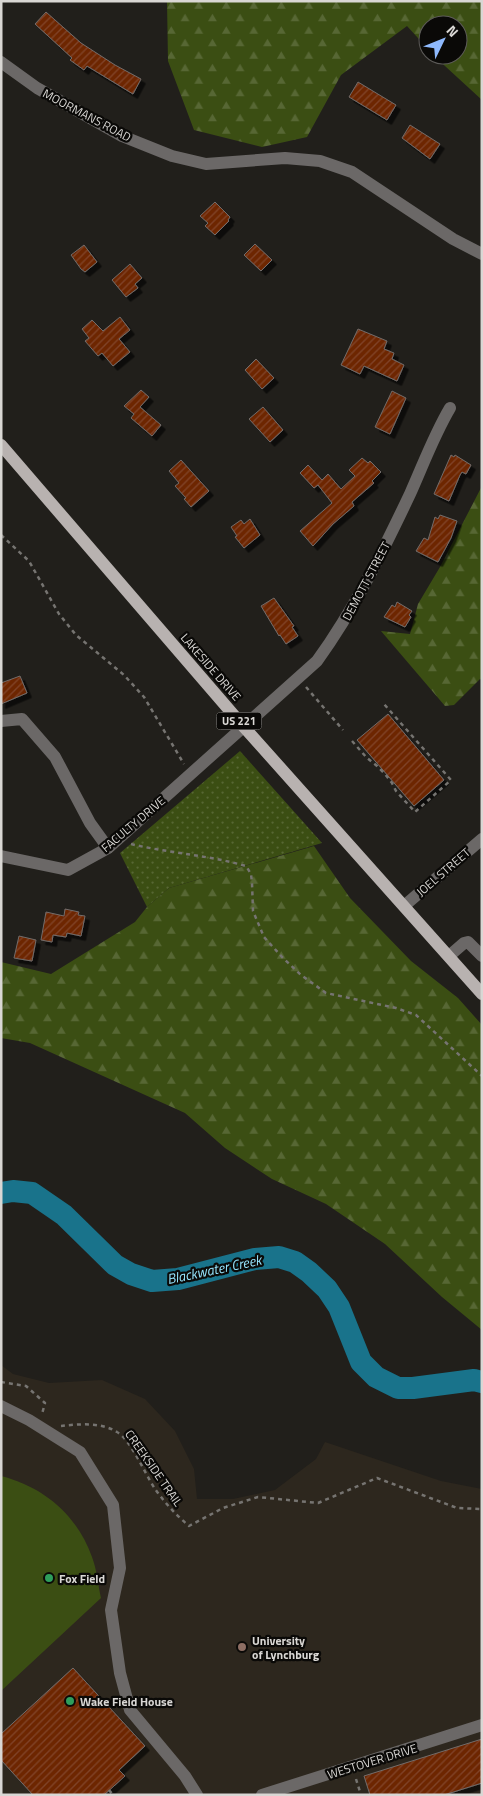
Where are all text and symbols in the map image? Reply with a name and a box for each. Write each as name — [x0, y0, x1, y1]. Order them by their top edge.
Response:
north arrow — [418, 15, 468, 65]
text: N — [442, 20, 464, 42]
street label: MOORMANS ROAD — [39, 84, 135, 146]
street label: DEMOTT STREET — [337, 537, 395, 624]
street label: LAKESIDE DRIVE — [176, 629, 246, 705]
road number: US 221 — [216, 712, 262, 729]
street label: FACULTY DRIVE — [97, 791, 170, 857]
street label: JOEL STREET — [412, 843, 475, 901]
water label: Blackwater Creek — [165, 1248, 265, 1289]
street label: CREEKSIDE TRAIL — [120, 1426, 188, 1511]
place label: Fox Field — [59, 1569, 105, 1588]
marker: Fox Field — [43, 1572, 55, 1584]
place label: University of Lynchburg — [252, 1631, 320, 1664]
marker: University of Lynchburg — [236, 1641, 248, 1653]
place label: Wake Field House — [80, 1692, 173, 1711]
marker: Wake Field House — [64, 1695, 76, 1707]
street label: WESTOVER DRIVE — [325, 1738, 420, 1784]

